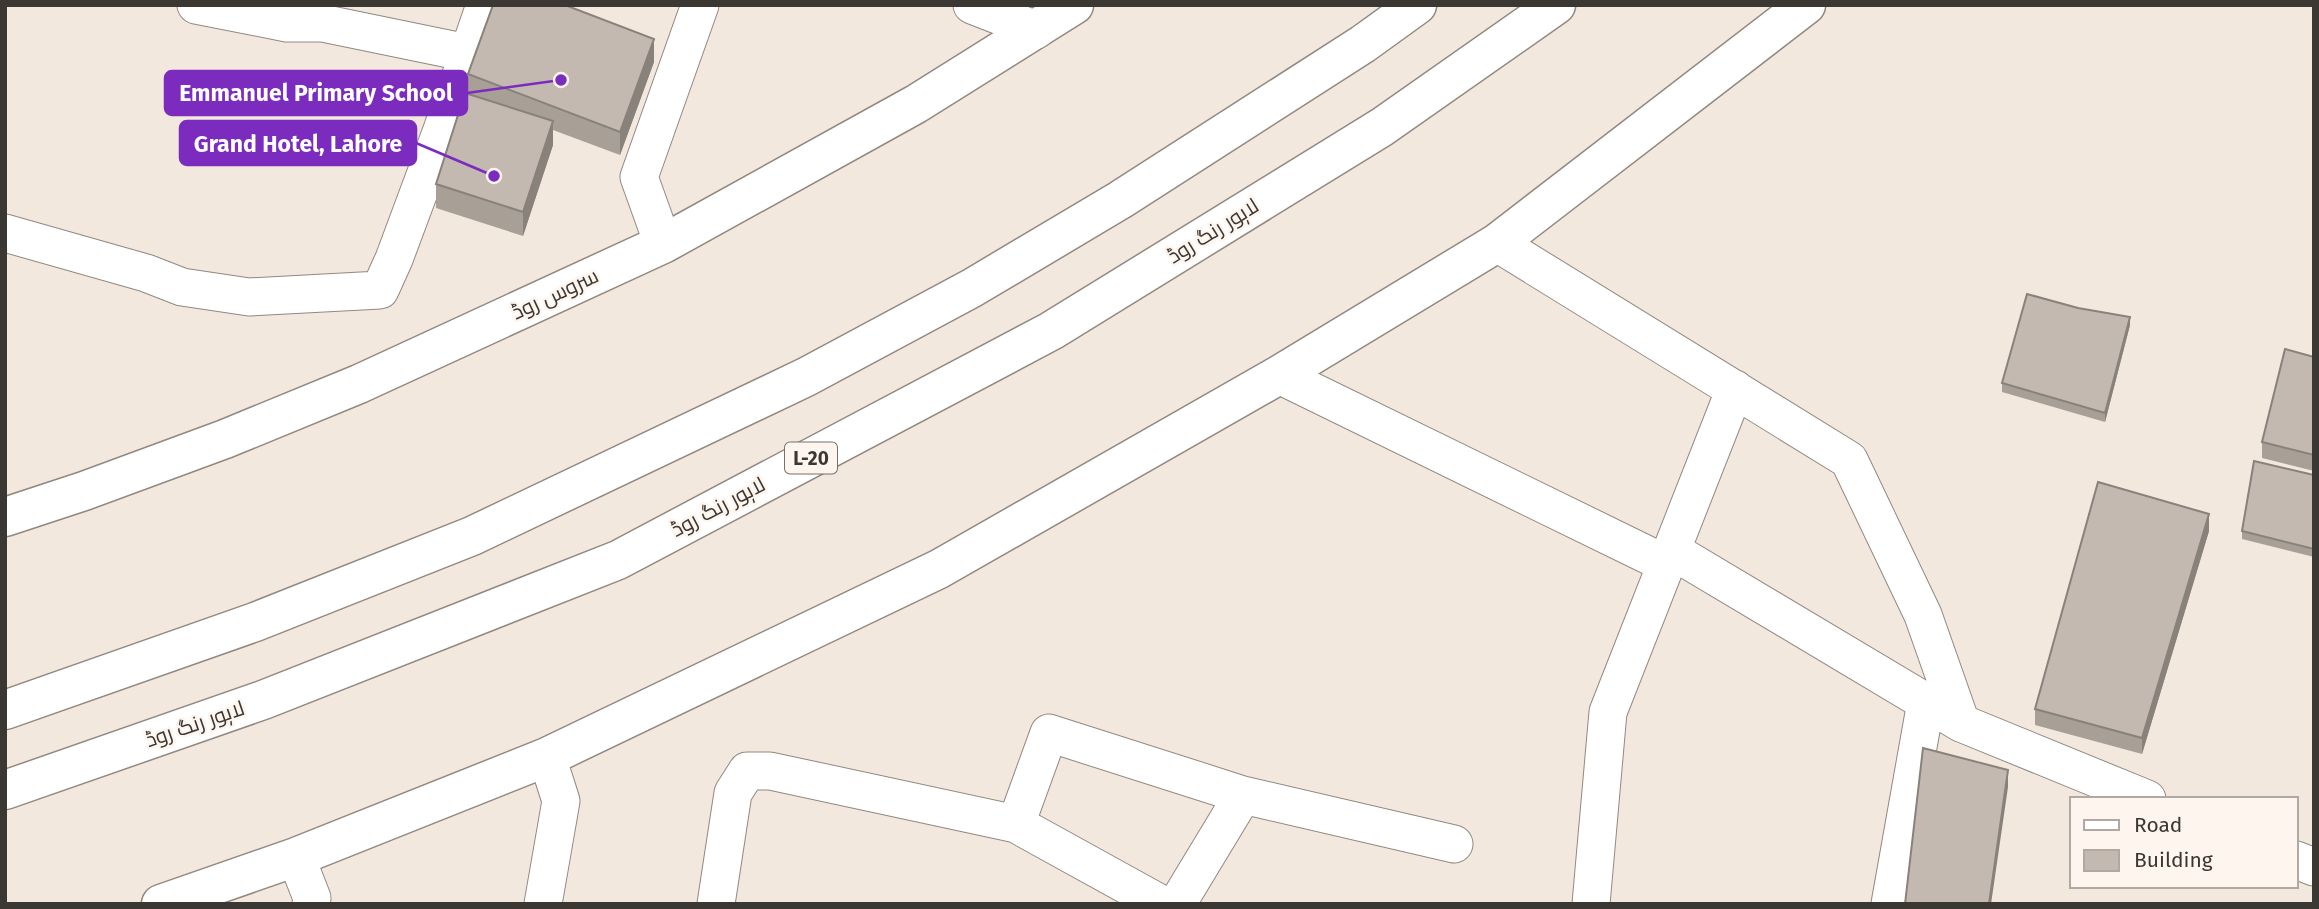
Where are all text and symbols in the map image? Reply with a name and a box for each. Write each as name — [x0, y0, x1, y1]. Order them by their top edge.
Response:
callout: Emmanuel Primary School — [165, 71, 467, 115]
text: Emmanuel Primary School — [179, 79, 453, 107]
callout: Grand Hotel, Lahore — [180, 121, 416, 165]
text: Grand Hotel, Lahore — [194, 130, 402, 158]
street label: لاہور رنگ روڈ — [1162, 193, 1264, 270]
street label: سروس روڈ — [507, 263, 603, 325]
road number: L-20 — [785, 442, 837, 474]
street label: لاہور رنگ روڈ — [666, 471, 770, 544]
street label: لاہور رنگ روڈ — [142, 695, 248, 754]
legend — [2070, 797, 2298, 888]
text: Road — [2134, 812, 2182, 838]
text: Building — [2134, 847, 2213, 873]

